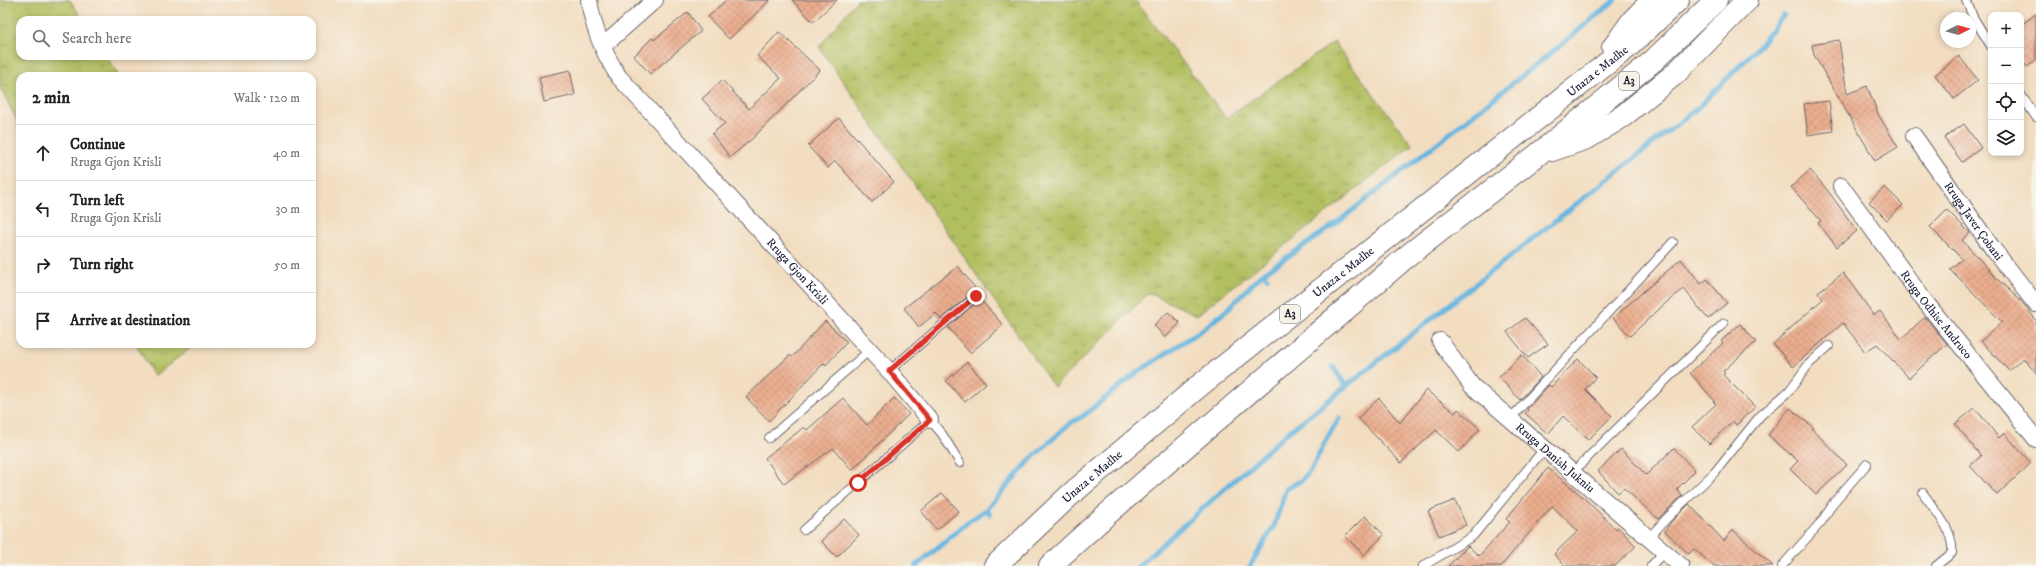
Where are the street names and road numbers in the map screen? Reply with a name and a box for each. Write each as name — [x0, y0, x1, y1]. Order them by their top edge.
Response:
street label: Unaza e Madhe — [1564, 42, 1631, 100]
road number: A3 — [1619, 72, 1639, 90]
street label: Rruga Javer Çobani — [1941, 179, 2007, 263]
street label: Rruga Gjon Krisli — [763, 235, 831, 307]
street label: Unaza e Madhe — [1309, 243, 1377, 301]
street label: Rruga Odhise Andruco — [1897, 267, 1976, 362]
road number: A3 — [1280, 305, 1300, 323]
street label: Rruga Danish Jukniu — [1513, 419, 1598, 496]
street label: Unaza e Madhe — [1059, 447, 1125, 506]

